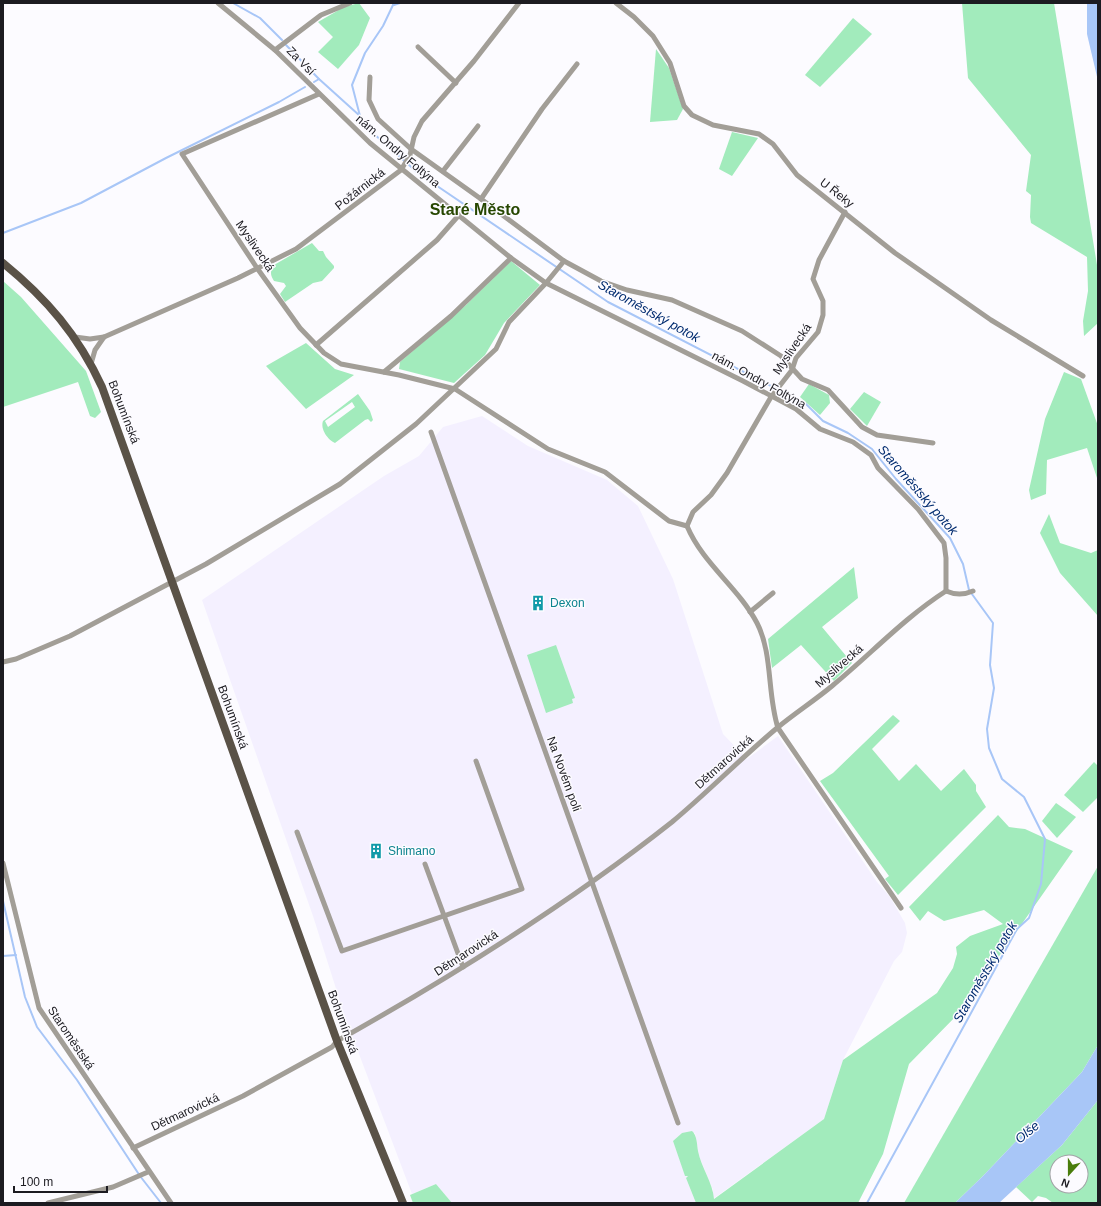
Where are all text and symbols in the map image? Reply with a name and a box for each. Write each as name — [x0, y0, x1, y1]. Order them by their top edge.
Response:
street label: Za Vsí — [284, 44, 319, 79]
street label: nám. Ondry Foltýna — [353, 112, 443, 190]
street label: Požárnická — [332, 165, 388, 213]
street label: U Řeky — [817, 175, 857, 211]
district label: Staré Město — [430, 201, 521, 218]
street label: Myslivecká — [233, 218, 277, 275]
water label: Staroměstský potok — [595, 277, 704, 346]
street label: Myslivecká — [770, 320, 814, 377]
street label: nám. Ondry Foltýna — [710, 348, 809, 412]
street label: Bohumínská — [106, 378, 143, 446]
water label: Staroměstský potok — [875, 442, 962, 539]
building icon: Dexon — [529, 594, 547, 612]
place label: Dexon — [550, 596, 585, 610]
street label: Myslivecká — [812, 641, 866, 691]
street label: Bohumínská — [215, 683, 251, 751]
street label: Dětmarovická — [692, 732, 756, 792]
street label: Na Novém poli — [544, 735, 584, 813]
building icon: Shimano — [367, 842, 385, 860]
place label: Shimano — [388, 844, 436, 858]
water label: Staroměstský potok — [950, 918, 1021, 1025]
street label: Dětmarovická — [431, 927, 501, 979]
street label: Bohumínská — [325, 988, 361, 1056]
street label: Staroměstská — [45, 1004, 97, 1073]
street label: Dětmarovická — [149, 1090, 221, 1134]
water label: Olše — [1012, 1118, 1042, 1146]
north arrow — [1049, 1154, 1089, 1194]
scale bar — [14, 1168, 107, 1194]
text: 100 m — [20, 1175, 53, 1189]
text: N — [1060, 1176, 1071, 1190]

